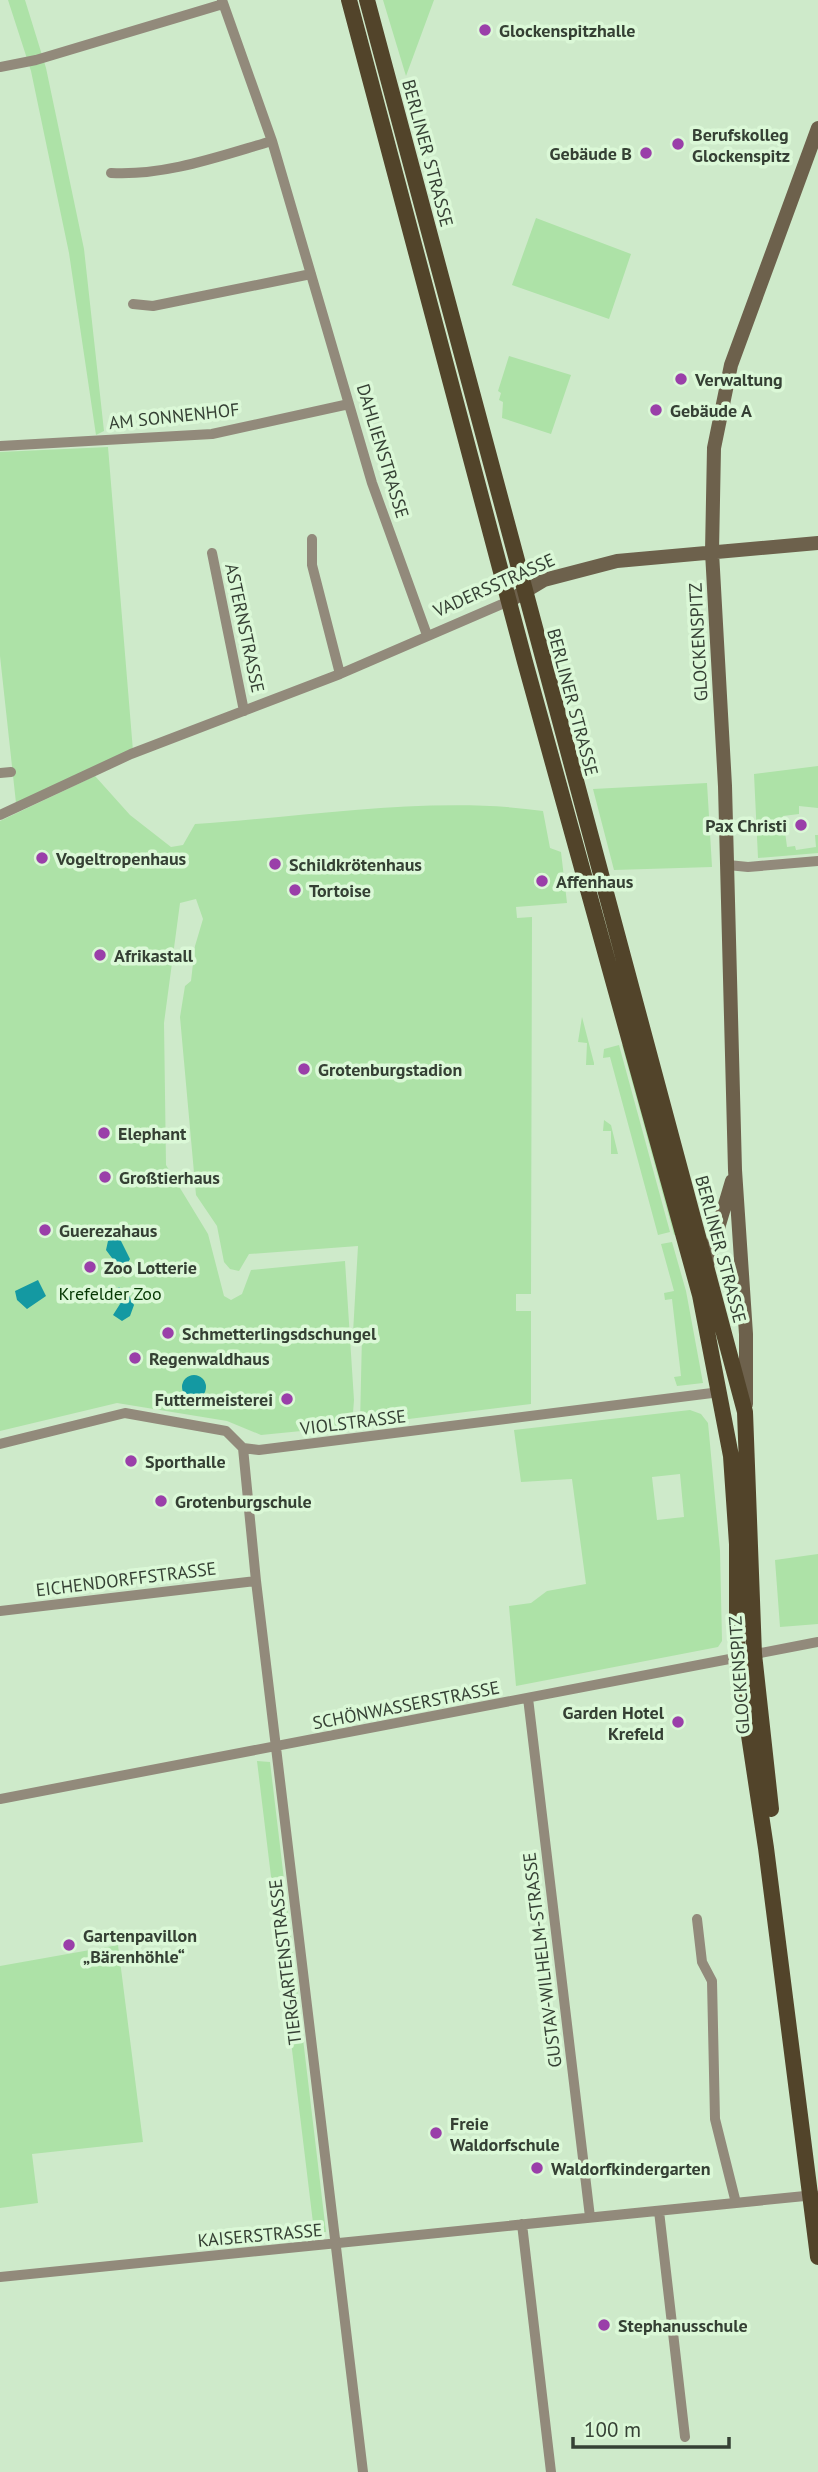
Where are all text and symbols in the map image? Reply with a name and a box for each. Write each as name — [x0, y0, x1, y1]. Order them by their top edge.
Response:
place label: Glockenspitzhalle — [499, 19, 635, 42]
marker: Glockenspitzhalle — [477, 22, 493, 38]
street label: BERLINER STRASSE — [397, 77, 459, 229]
place label: Berufskolleg Glockenspitz — [692, 123, 790, 167]
marker: Berufskolleg Glockenspitz — [670, 136, 686, 152]
place label: Gebäude B — [550, 142, 632, 165]
marker: Gebäude B — [638, 145, 654, 161]
place label: Verwaltung — [694, 368, 783, 391]
marker: Verwaltung — [673, 371, 689, 387]
street label: DAHLIENSTRASSE — [352, 381, 414, 521]
street label: AM SONNENHOF — [108, 398, 240, 434]
place label: Gebäude A — [670, 399, 752, 422]
marker: Gebäude A — [648, 402, 664, 418]
street label: VADERSSTRASSE — [429, 548, 558, 622]
street label: ASTERNSTRASSE — [220, 561, 270, 695]
street label: GLOCKENSPITZ — [683, 582, 713, 702]
street label: BERLINER STRASSE — [542, 626, 604, 778]
place label: Pax Christi — [705, 814, 787, 837]
marker: Pax Christi — [793, 817, 809, 833]
place label: Vogeltropenhaus — [55, 847, 187, 870]
marker: Vogeltropenhaus — [34, 850, 50, 866]
place label: Schildkrötenhaus — [289, 853, 422, 876]
marker: Schildkrötenhaus — [267, 856, 283, 872]
place label: Affenhaus — [556, 870, 634, 893]
marker: Affenhaus — [534, 873, 550, 889]
place label: Tortoise — [309, 879, 371, 902]
marker: Tortoise — [287, 882, 303, 898]
place label: Afrikastall — [114, 944, 194, 967]
marker: Afrikastall — [92, 947, 108, 963]
place label: Grotenburgstadion — [318, 1058, 462, 1081]
marker: Grotenburgstadion — [296, 1061, 312, 1077]
place label: Elephant — [118, 1122, 187, 1145]
marker: Elephant — [96, 1125, 112, 1141]
place label: Großtierhaus — [119, 1166, 220, 1189]
marker: Großtierhaus — [97, 1169, 113, 1185]
street label: BERLINER STRASSE — [690, 1173, 752, 1325]
place label: Guerezahaus — [59, 1219, 158, 1242]
marker: Guerezahaus — [37, 1222, 53, 1238]
place label: Zoo Lotterie — [104, 1256, 197, 1279]
marker: Zoo Lotterie — [82, 1259, 98, 1275]
park label: Krefelder Zoo — [58, 1282, 162, 1305]
place label: Schmetterlingsdschungel — [182, 1322, 377, 1345]
marker: Schmetterlingsdschungel — [160, 1325, 176, 1341]
place label: Regenwaldhaus — [149, 1347, 270, 1370]
marker: Regenwaldhaus — [127, 1350, 143, 1366]
place label: Futtermeisterei — [155, 1388, 273, 1411]
marker: Futtermeisterei — [279, 1391, 295, 1407]
street label: VIOLSTRASSE — [298, 1404, 407, 1440]
place label: Sporthalle — [145, 1450, 226, 1473]
marker: Sporthalle — [123, 1453, 139, 1469]
place label: Grotenburgschule — [175, 1490, 312, 1513]
marker: Grotenburgschule — [153, 1493, 169, 1509]
street label: EICHENDORFFSTRASSE — [35, 1557, 217, 1601]
street label: GLOCKENSPITZ — [723, 1615, 755, 1735]
street label: SCHÖNWASSERSTRASSE — [311, 1676, 501, 1734]
place label: Garden Hotel Krefeld — [563, 1701, 665, 1745]
marker: Garden Hotel Krefeld — [670, 1714, 686, 1730]
street label: GUSTAV-WILHELM-STRASSE — [517, 1851, 567, 2069]
street label: TIERGARTENSTRASSE — [263, 1878, 307, 2046]
place label: Gartenpavillon „Bärenhöhle“ — [83, 1924, 197, 1968]
marker: Gartenpavillon „Bärenhöhle“ — [61, 1937, 77, 1953]
place label: Freie Waldorfschule — [450, 2112, 560, 2156]
marker: Freie Waldorfschule — [428, 2125, 444, 2141]
place label: Waldorfkindergarten — [551, 2157, 711, 2180]
marker: Waldorfkindergarten — [529, 2160, 545, 2176]
street label: KAISERSTRASSE — [197, 2218, 323, 2252]
place label: Stephanusschule — [618, 2314, 748, 2337]
marker: Stephanusschule — [596, 2317, 612, 2333]
scale bar — [573, 2406, 729, 2450]
text: 100 m — [584, 2416, 641, 2443]

